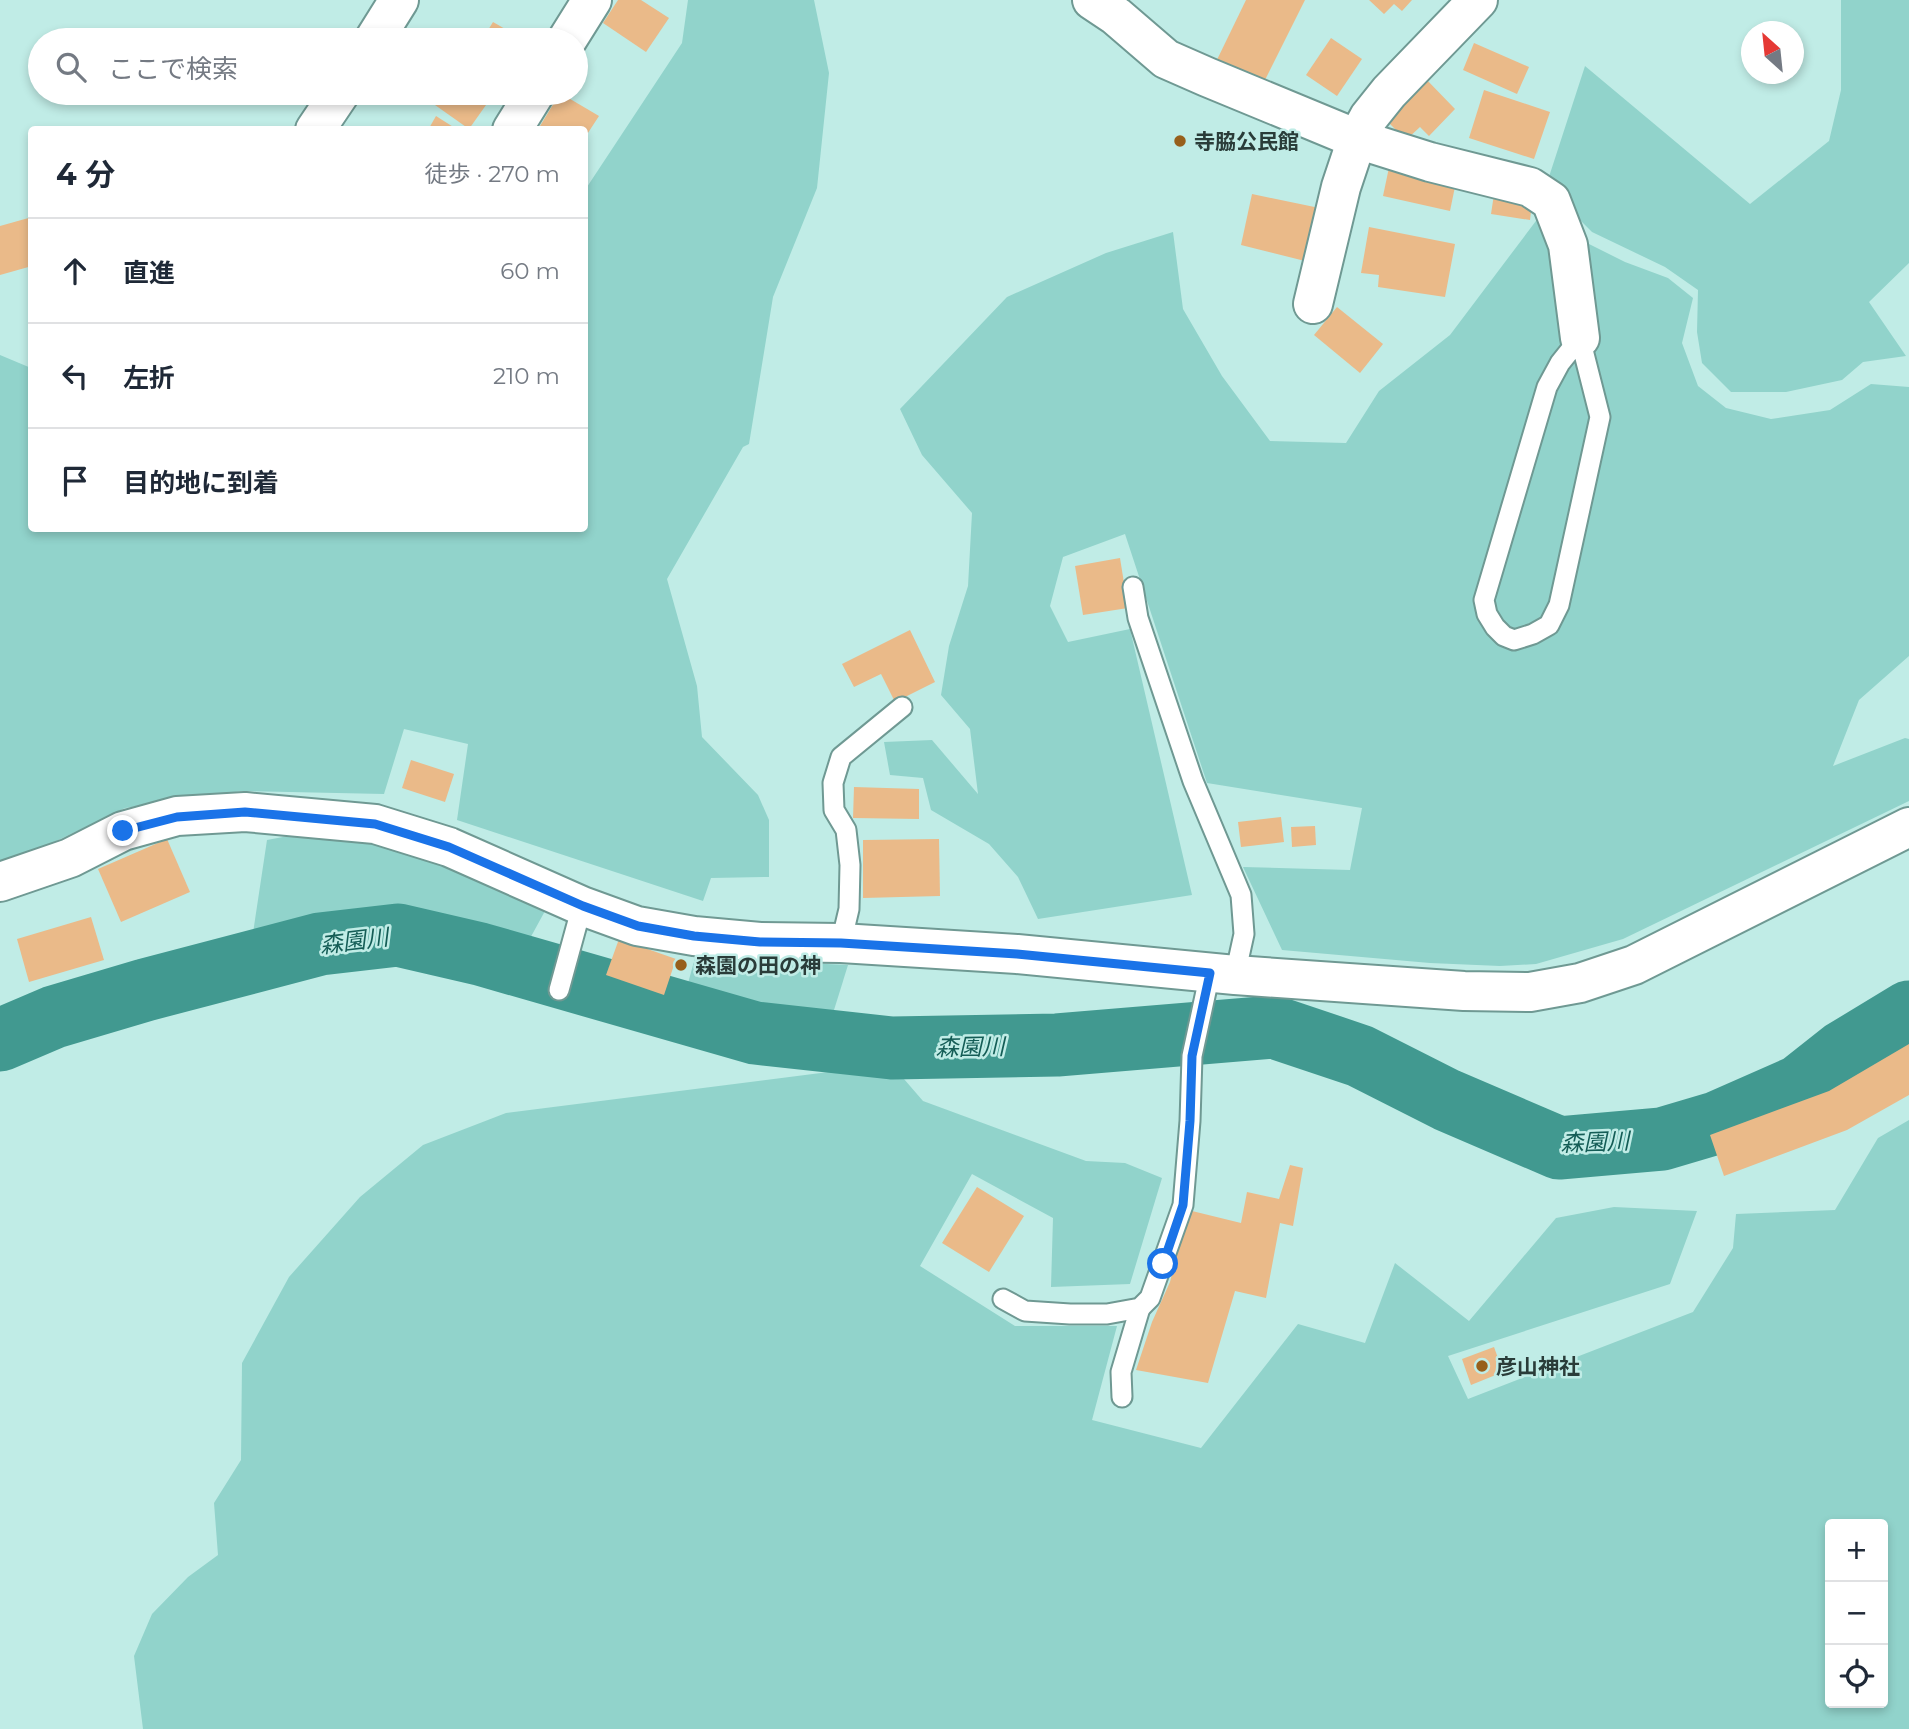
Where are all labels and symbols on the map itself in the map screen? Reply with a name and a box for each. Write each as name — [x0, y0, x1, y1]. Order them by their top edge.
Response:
north arrow — [1741, 21, 1804, 84]
place label: 寺脇公民館 — [1194, 129, 1299, 154]
marker: 寺脇公民館 — [1172, 133, 1188, 149]
route end — [107, 815, 138, 846]
water label: 森園川 — [318, 923, 393, 959]
place label: 森園の田の神 — [695, 953, 821, 978]
marker: 森園の田の神 — [673, 957, 689, 973]
water label: 森園川 — [935, 1032, 1008, 1062]
water label: 森園川 — [1560, 1127, 1633, 1157]
route start — [1147, 1248, 1178, 1279]
place label: 彦山神社 — [1496, 1354, 1580, 1379]
marker: 彦山神社 — [1474, 1358, 1490, 1374]

